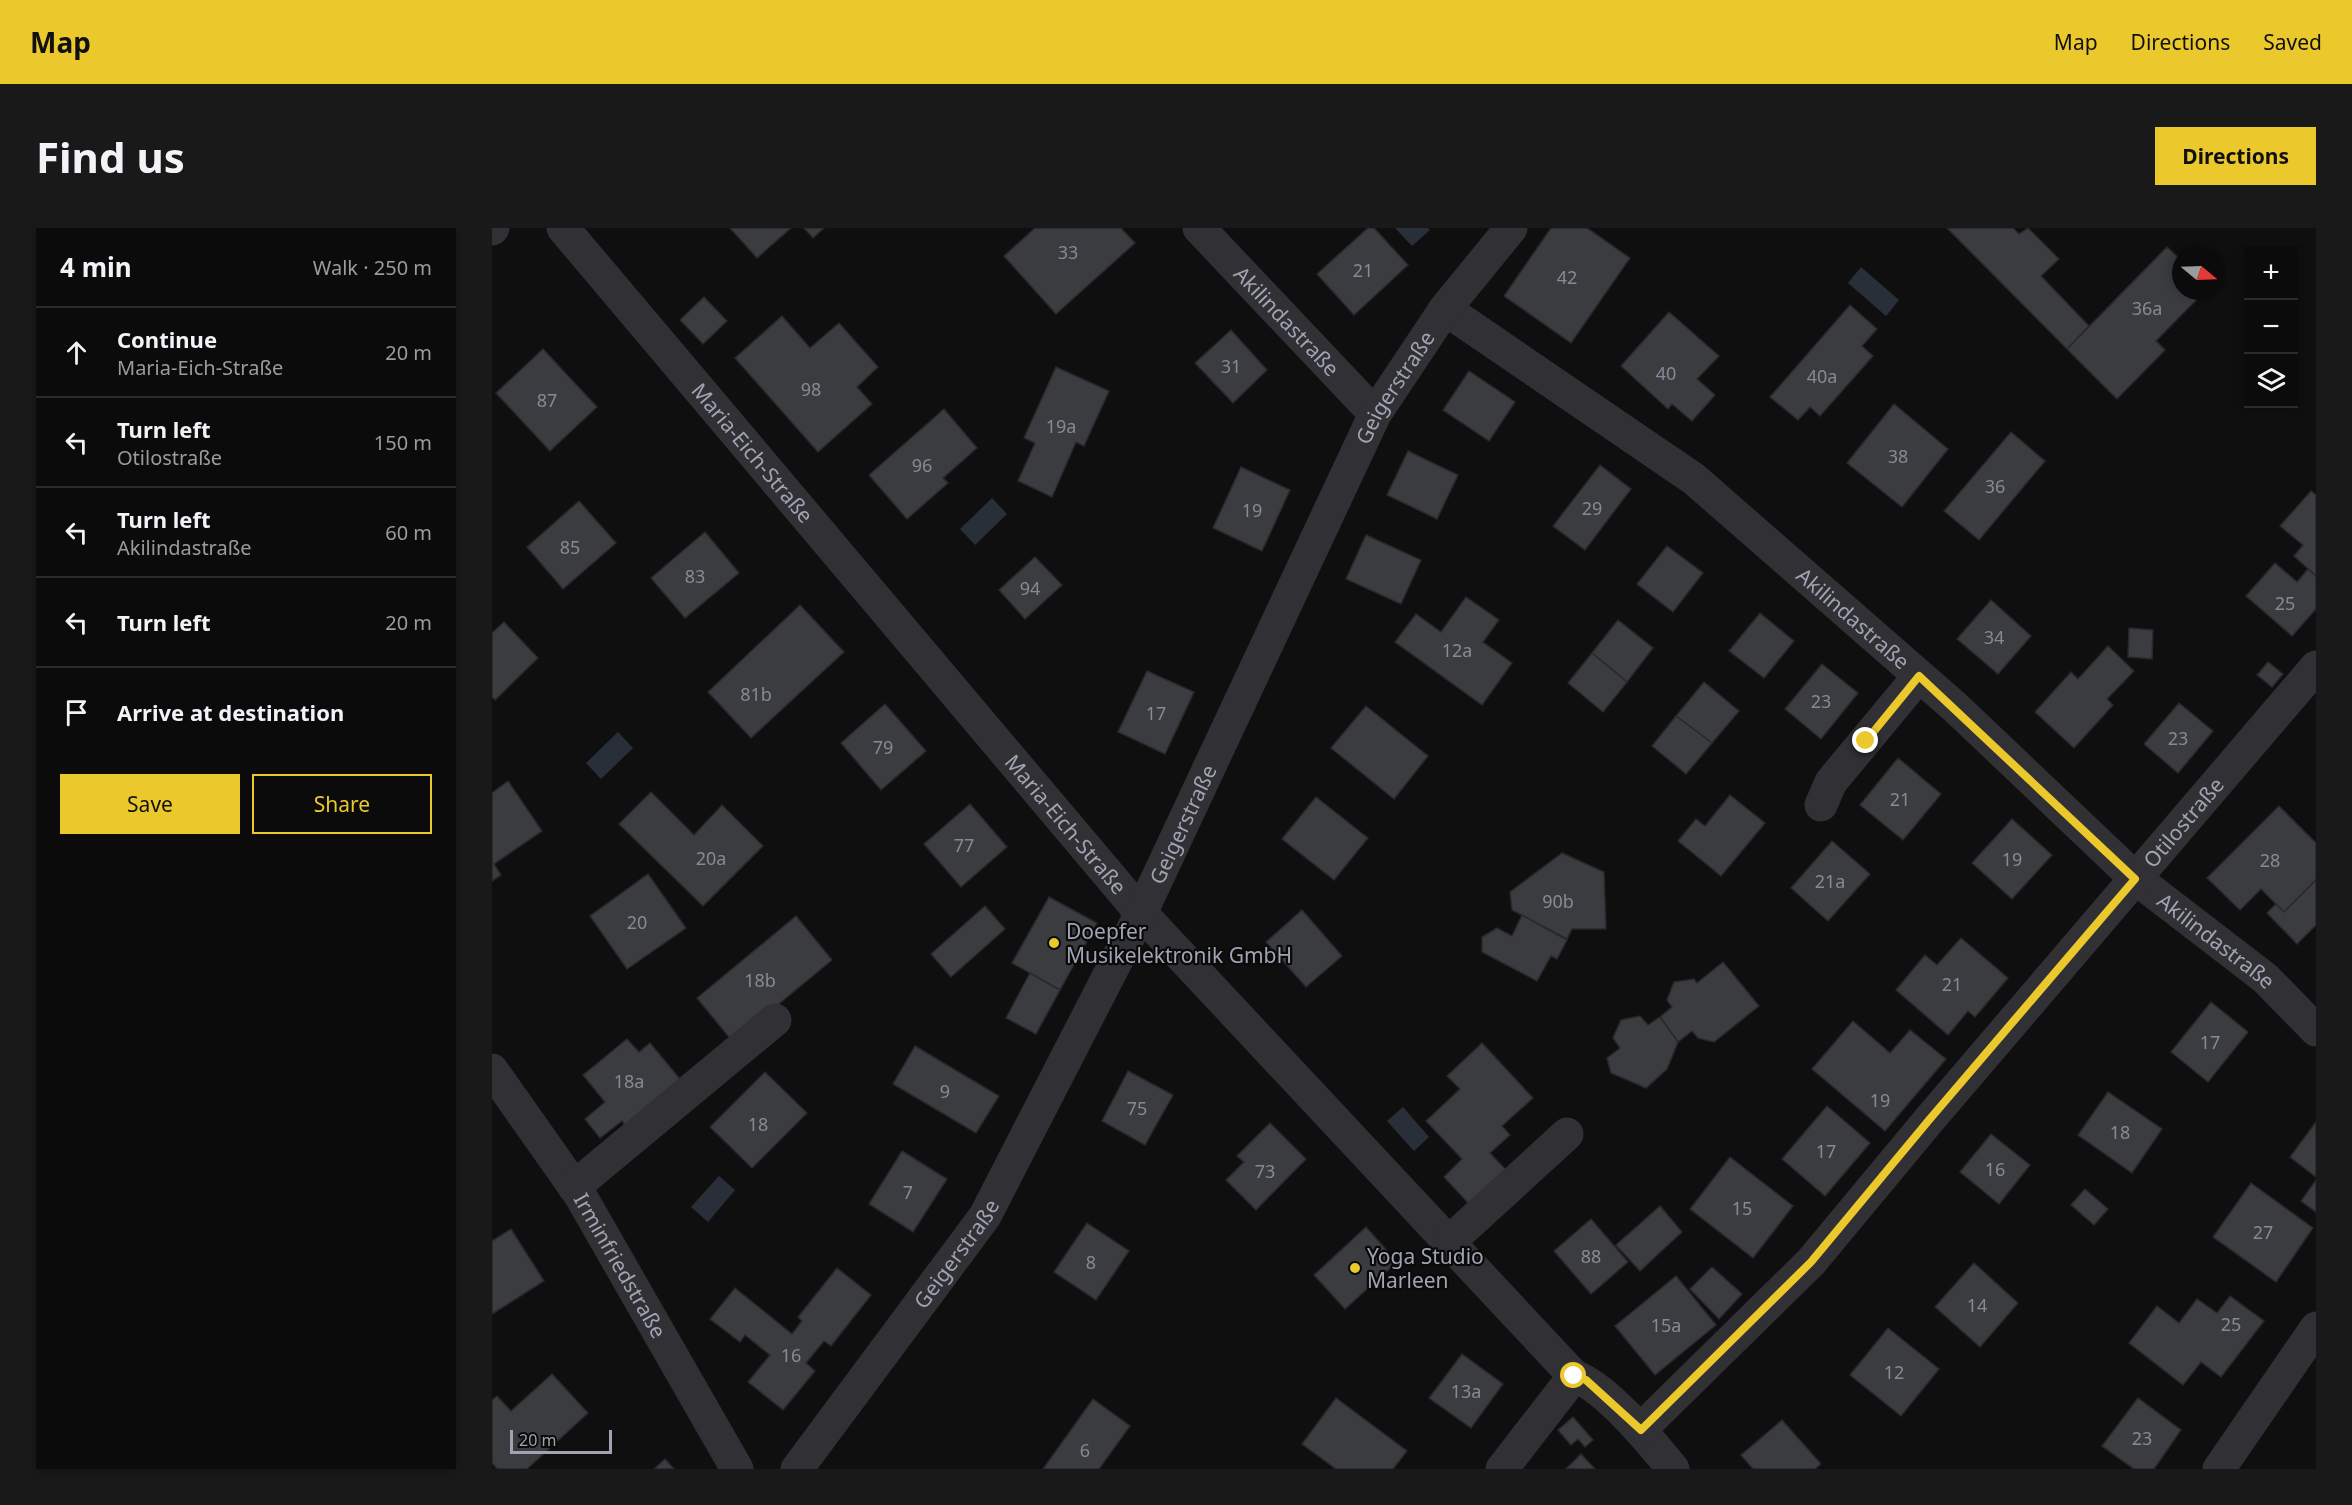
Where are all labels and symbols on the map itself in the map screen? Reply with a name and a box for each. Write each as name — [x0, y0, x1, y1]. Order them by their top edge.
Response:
house number: 33 — [1058, 240, 1078, 264]
north arrow — [2172, 246, 2226, 300]
house number: 21 — [1353, 258, 1373, 282]
street label: Akilindastraße — [1228, 260, 1346, 382]
house number: 42 — [1557, 265, 1577, 289]
house number: 36a — [2132, 296, 2162, 320]
street label: Geigerstraße — [1349, 325, 1441, 449]
house number: 31 — [1221, 354, 1241, 378]
house number: 40 — [1656, 361, 1676, 385]
house number: 40a — [1807, 364, 1837, 388]
street label: Maria-Eich-Straße — [686, 377, 820, 529]
house number: 98 — [801, 377, 821, 401]
house number: 87 — [537, 388, 557, 412]
house number: 19a — [1046, 414, 1076, 438]
house number: 38 — [1888, 444, 1908, 468]
house number: 96 — [912, 453, 932, 477]
house number: 36 — [1985, 474, 2005, 498]
house number: 29 — [1582, 496, 1602, 520]
house number: 19 — [1242, 498, 1262, 522]
house number: 85 — [560, 535, 580, 559]
street label: Akilindastraße — [1791, 561, 1916, 675]
house number: 83 — [685, 564, 705, 588]
house number: 94 — [1020, 576, 1040, 600]
house number: 25 — [2275, 591, 2295, 615]
house number: 34 — [1984, 625, 2004, 649]
house number: 12a — [1442, 638, 1472, 662]
house number: 81b — [740, 682, 772, 706]
house number: 23 — [1811, 689, 1831, 713]
house number: 17 — [1146, 701, 1166, 725]
house number: 23 — [2168, 726, 2188, 750]
route end — [1852, 727, 1878, 753]
house number: 79 — [873, 735, 893, 759]
street label: Maria-Eich-Straße — [999, 748, 1133, 900]
street label: Geigerstraße — [1143, 760, 1223, 889]
street label: Otilostraße — [2137, 771, 2230, 873]
house number: 21 — [1890, 787, 1910, 811]
house number: 77 — [954, 833, 974, 857]
house number: 20a — [696, 846, 726, 870]
house number: 19 — [2002, 847, 2022, 871]
house number: 28 — [2260, 848, 2280, 872]
house number: 21a — [1815, 869, 1845, 893]
street label: Akilindastraße — [2152, 886, 2282, 994]
house number: 90b — [1542, 889, 1574, 913]
house number: 20 — [627, 910, 647, 934]
place label: Doepfer Musikelektronik GmbH — [1066, 917, 1292, 969]
marker: Doepfer Musikelektronik GmbH — [1047, 936, 1061, 950]
house number: 18b — [744, 968, 776, 992]
house number: 21 — [1942, 972, 1962, 996]
house number: 17 — [2200, 1030, 2220, 1054]
house number: 18a — [614, 1069, 644, 1093]
house number: 9 — [940, 1079, 950, 1103]
house number: 19 — [1870, 1088, 1890, 1112]
house number: 75 — [1127, 1096, 1147, 1120]
house number: 18 — [748, 1112, 768, 1136]
house number: 18 — [2110, 1120, 2130, 1144]
house number: 17 — [1816, 1139, 1836, 1163]
house number: 16 — [1985, 1157, 2005, 1181]
house number: 73 — [1255, 1159, 1275, 1183]
house number: 7 — [903, 1180, 913, 1204]
street label: Irminfriedstraße — [568, 1188, 673, 1343]
street label: Geigerstraße — [907, 1194, 1005, 1314]
house number: 15 — [1732, 1196, 1752, 1220]
house number: 27 — [2253, 1220, 2273, 1244]
place label: Yoga Studio Marleen — [1367, 1242, 1484, 1294]
house number: 88 — [1581, 1244, 1601, 1268]
house number: 8 — [1086, 1250, 1096, 1274]
marker: Yoga Studio Marleen — [1348, 1261, 1362, 1275]
house number: 14 — [1967, 1293, 1987, 1317]
house number: 25 — [2221, 1312, 2241, 1336]
house number: 15a — [1651, 1313, 1681, 1337]
house number: 16 — [781, 1343, 801, 1367]
house number: 12 — [1884, 1360, 1904, 1384]
route start — [1560, 1362, 1586, 1388]
house number: 13a — [1451, 1379, 1481, 1403]
house number: 23 — [2132, 1426, 2152, 1450]
scale bar — [510, 1427, 612, 1454]
house number: 6 — [1080, 1438, 1090, 1462]

